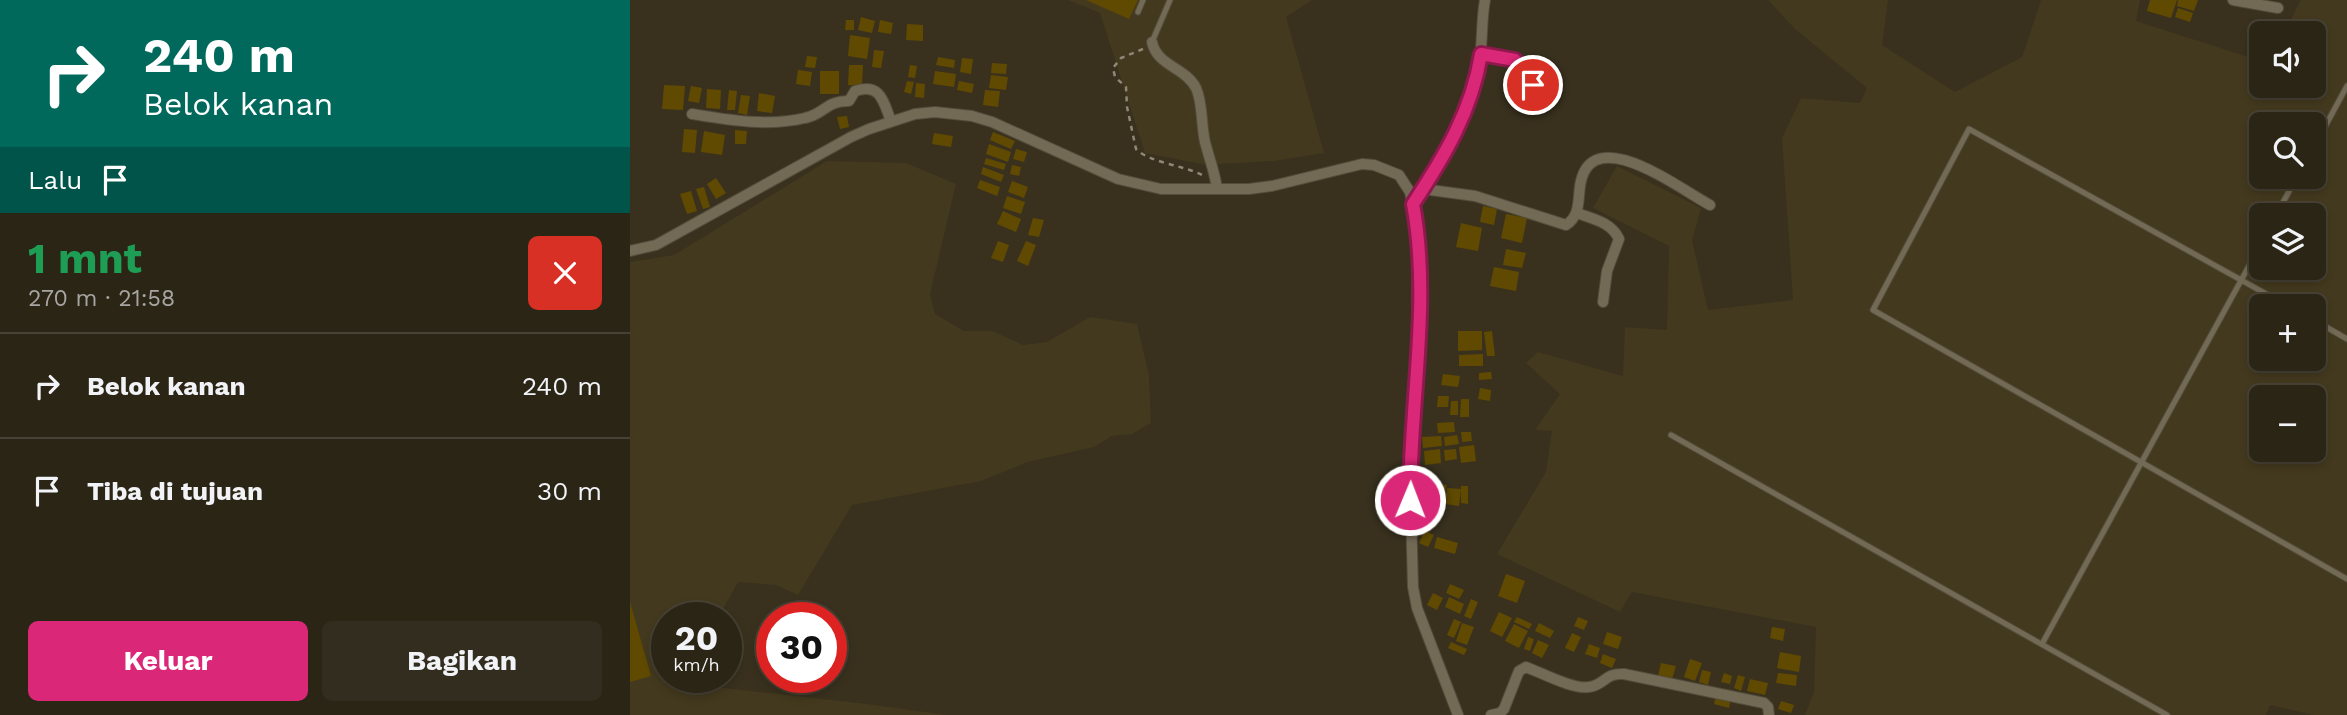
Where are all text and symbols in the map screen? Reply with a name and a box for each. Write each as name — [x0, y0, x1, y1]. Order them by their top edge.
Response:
map controls — [2249, 21, 2326, 462]
button: sound — [2249, 21, 2326, 98]
text: 240 m — [143, 26, 295, 84]
icon: right — [28, 28, 119, 119]
pin — [1503, 55, 1563, 115]
icon: arrive — [1514, 66, 1552, 104]
text: Belok kanan — [143, 85, 333, 123]
button: search — [2249, 112, 2326, 189]
icon: arrive — [96, 161, 134, 199]
text: Lalu — [28, 165, 82, 195]
button: layers — [2249, 203, 2326, 280]
text: 1 mnt — [28, 234, 142, 283]
button: close — [528, 236, 602, 310]
text: 270 m · 21:58 — [28, 285, 175, 312]
button: + — [2249, 294, 2326, 371]
icon: right — [28, 367, 66, 405]
text: Belok kanan — [87, 371, 246, 401]
text: 240 m — [522, 371, 602, 401]
button: − — [2249, 385, 2326, 462]
position arrow — [1373, 463, 1447, 537]
icon: arrive — [28, 472, 66, 510]
text: Tiba di tujuan — [87, 476, 263, 506]
text: 30 m — [537, 476, 602, 506]
speed limit sign: 30 — [756, 602, 847, 693]
text: 20 — [675, 617, 718, 659]
button: Keluar — [28, 621, 308, 701]
button: Bagikan — [322, 621, 602, 701]
text: km/h — [673, 654, 720, 675]

